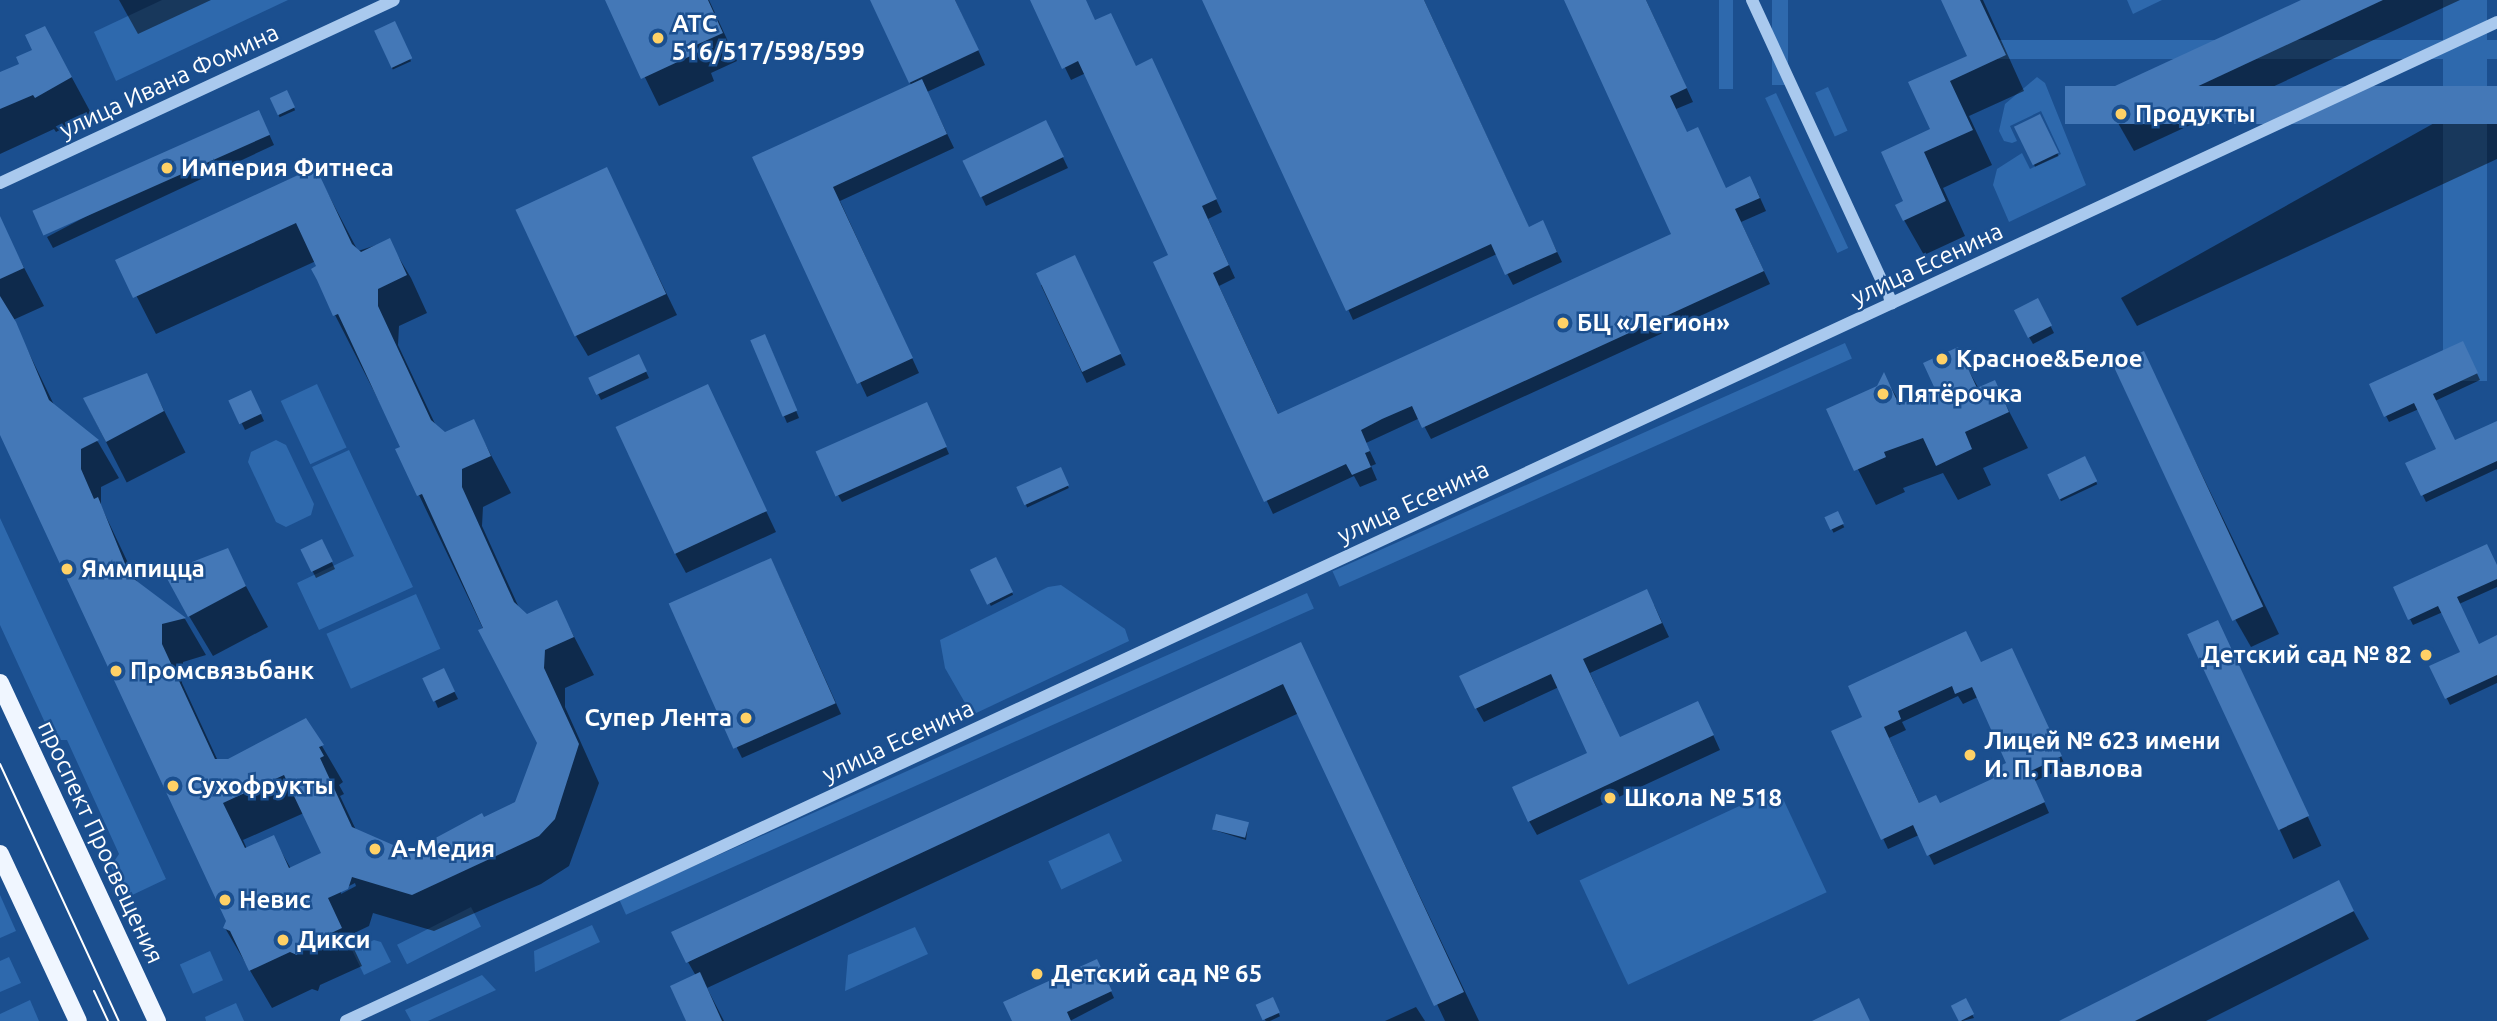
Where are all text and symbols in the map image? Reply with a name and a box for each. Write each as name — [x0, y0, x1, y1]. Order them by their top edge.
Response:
place label: АТС 516/517/598/599 — [672, 10, 865, 66]
street label: улица Ивана Фомина — [55, 18, 283, 144]
marker: АТС 516/517/598/599 — [650, 30, 666, 46]
place label: Продукты — [2135, 100, 2256, 128]
marker: Продукты — [2113, 106, 2129, 122]
place label: Империя Фитнеса — [181, 154, 394, 182]
marker: Империя Фитнеса — [159, 160, 175, 176]
street label: улица Есенина — [1847, 216, 2007, 312]
place label: БЦ «Легион» — [1577, 309, 1730, 337]
marker: БЦ «Легион» — [1555, 315, 1571, 331]
place label: Красное&Белое — [1956, 345, 2143, 373]
marker: Красное&Белое — [1934, 351, 1950, 367]
place label: Пятёрочка — [1897, 380, 2023, 408]
marker: Пятёрочка — [1875, 386, 1891, 402]
street label: улица Есенина — [1333, 454, 1493, 550]
place label: Яммпицца — [81, 555, 205, 583]
marker: Яммпицца — [59, 561, 75, 577]
place label: Детский сад № 82 — [2201, 641, 2412, 669]
marker: Детский сад № 82 — [2418, 647, 2434, 663]
place label: Промсвязьбанк — [130, 657, 314, 685]
marker: Промсвязьбанк — [108, 663, 124, 679]
street label: улица Есенина — [818, 693, 978, 789]
place label: Супер Лента — [584, 704, 732, 732]
marker: Супер Лента — [738, 710, 754, 726]
street label: проспект Просвещения — [32, 716, 170, 968]
place label: Лицей № 623 имени И. П. Павлова — [1984, 727, 2220, 783]
marker: Лицей № 623 имени И. П. Павлова — [1962, 747, 1978, 763]
place label: Сухофрукты — [187, 772, 334, 800]
marker: Сухофрукты — [165, 778, 181, 794]
place label: Школа № 518 — [1624, 784, 1782, 812]
marker: Школа № 518 — [1602, 790, 1618, 806]
place label: А-Медия — [391, 835, 495, 863]
marker: А-Медия — [365, 839, 385, 859]
place label: Невис — [239, 886, 311, 914]
marker: Невис — [217, 892, 233, 908]
place label: Дикси — [297, 926, 370, 954]
marker: Дикси — [275, 932, 291, 948]
place label: Детский сад № 65 — [1051, 960, 1262, 988]
marker: Детский сад № 65 — [1029, 966, 1045, 982]

